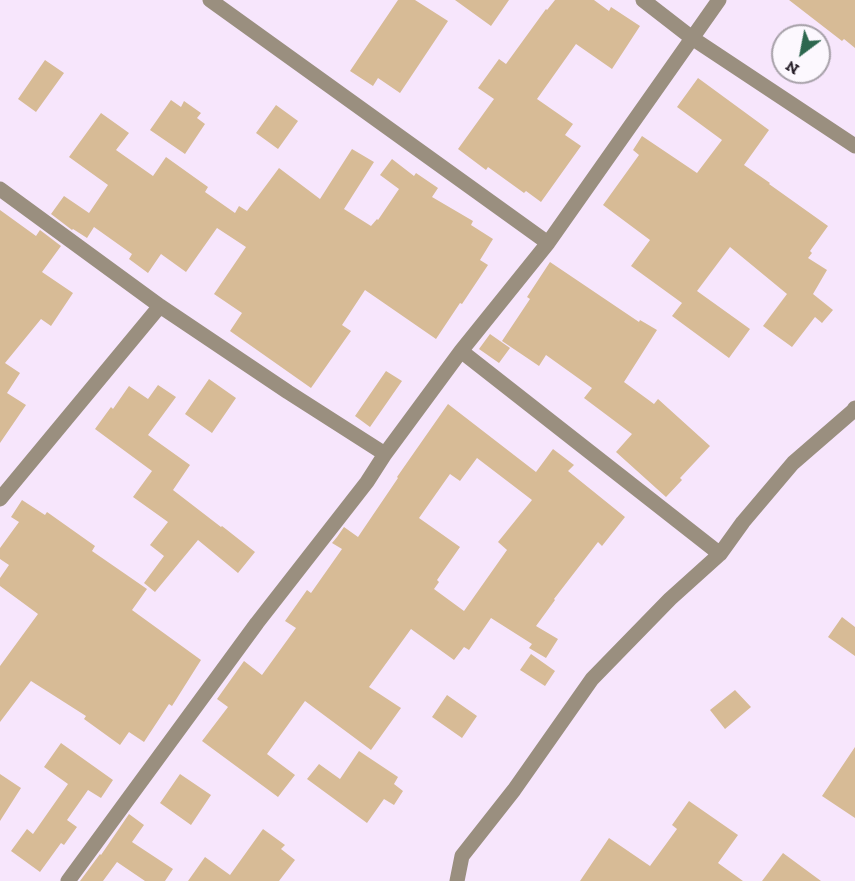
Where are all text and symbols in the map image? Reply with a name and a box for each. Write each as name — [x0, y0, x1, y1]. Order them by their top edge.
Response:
north arrow — [771, 24, 831, 84]
text: N — [782, 57, 802, 79]

